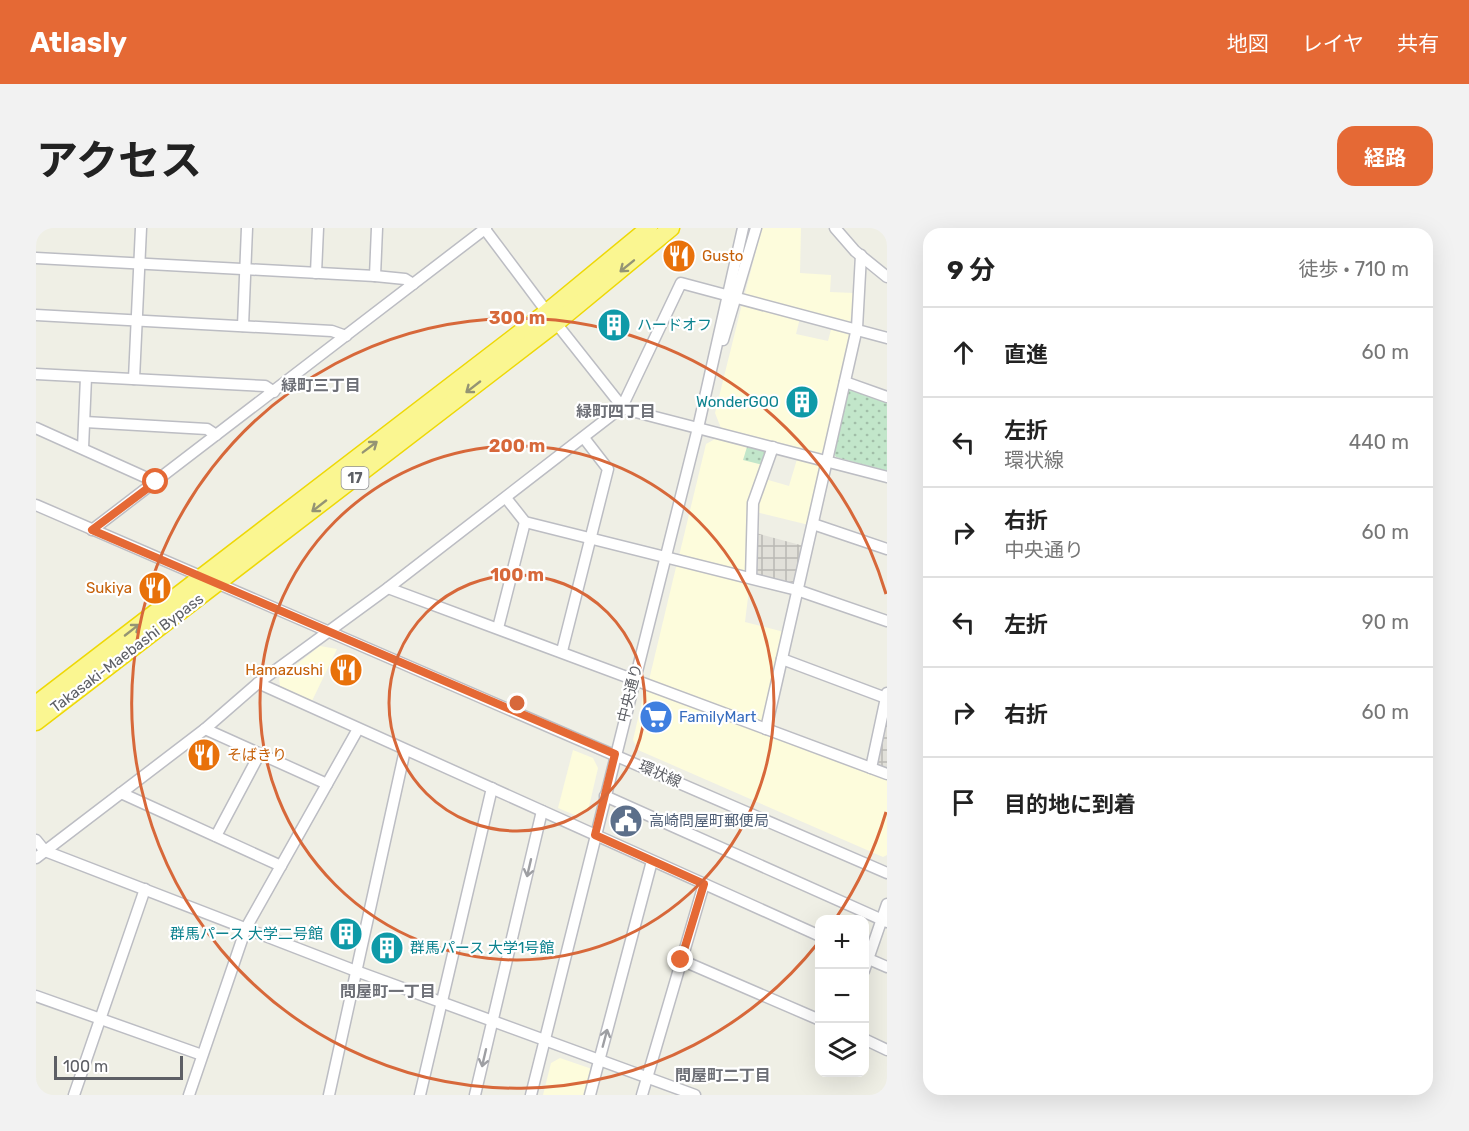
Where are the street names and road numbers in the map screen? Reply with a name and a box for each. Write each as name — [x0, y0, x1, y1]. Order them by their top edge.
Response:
road number: 17 — [342, 467, 368, 489]
street label: Takasaki-Maebashi Bypass — [47, 589, 207, 716]
street label: 中央通り — [614, 662, 646, 724]
street label: 環状線 — [636, 757, 684, 791]

